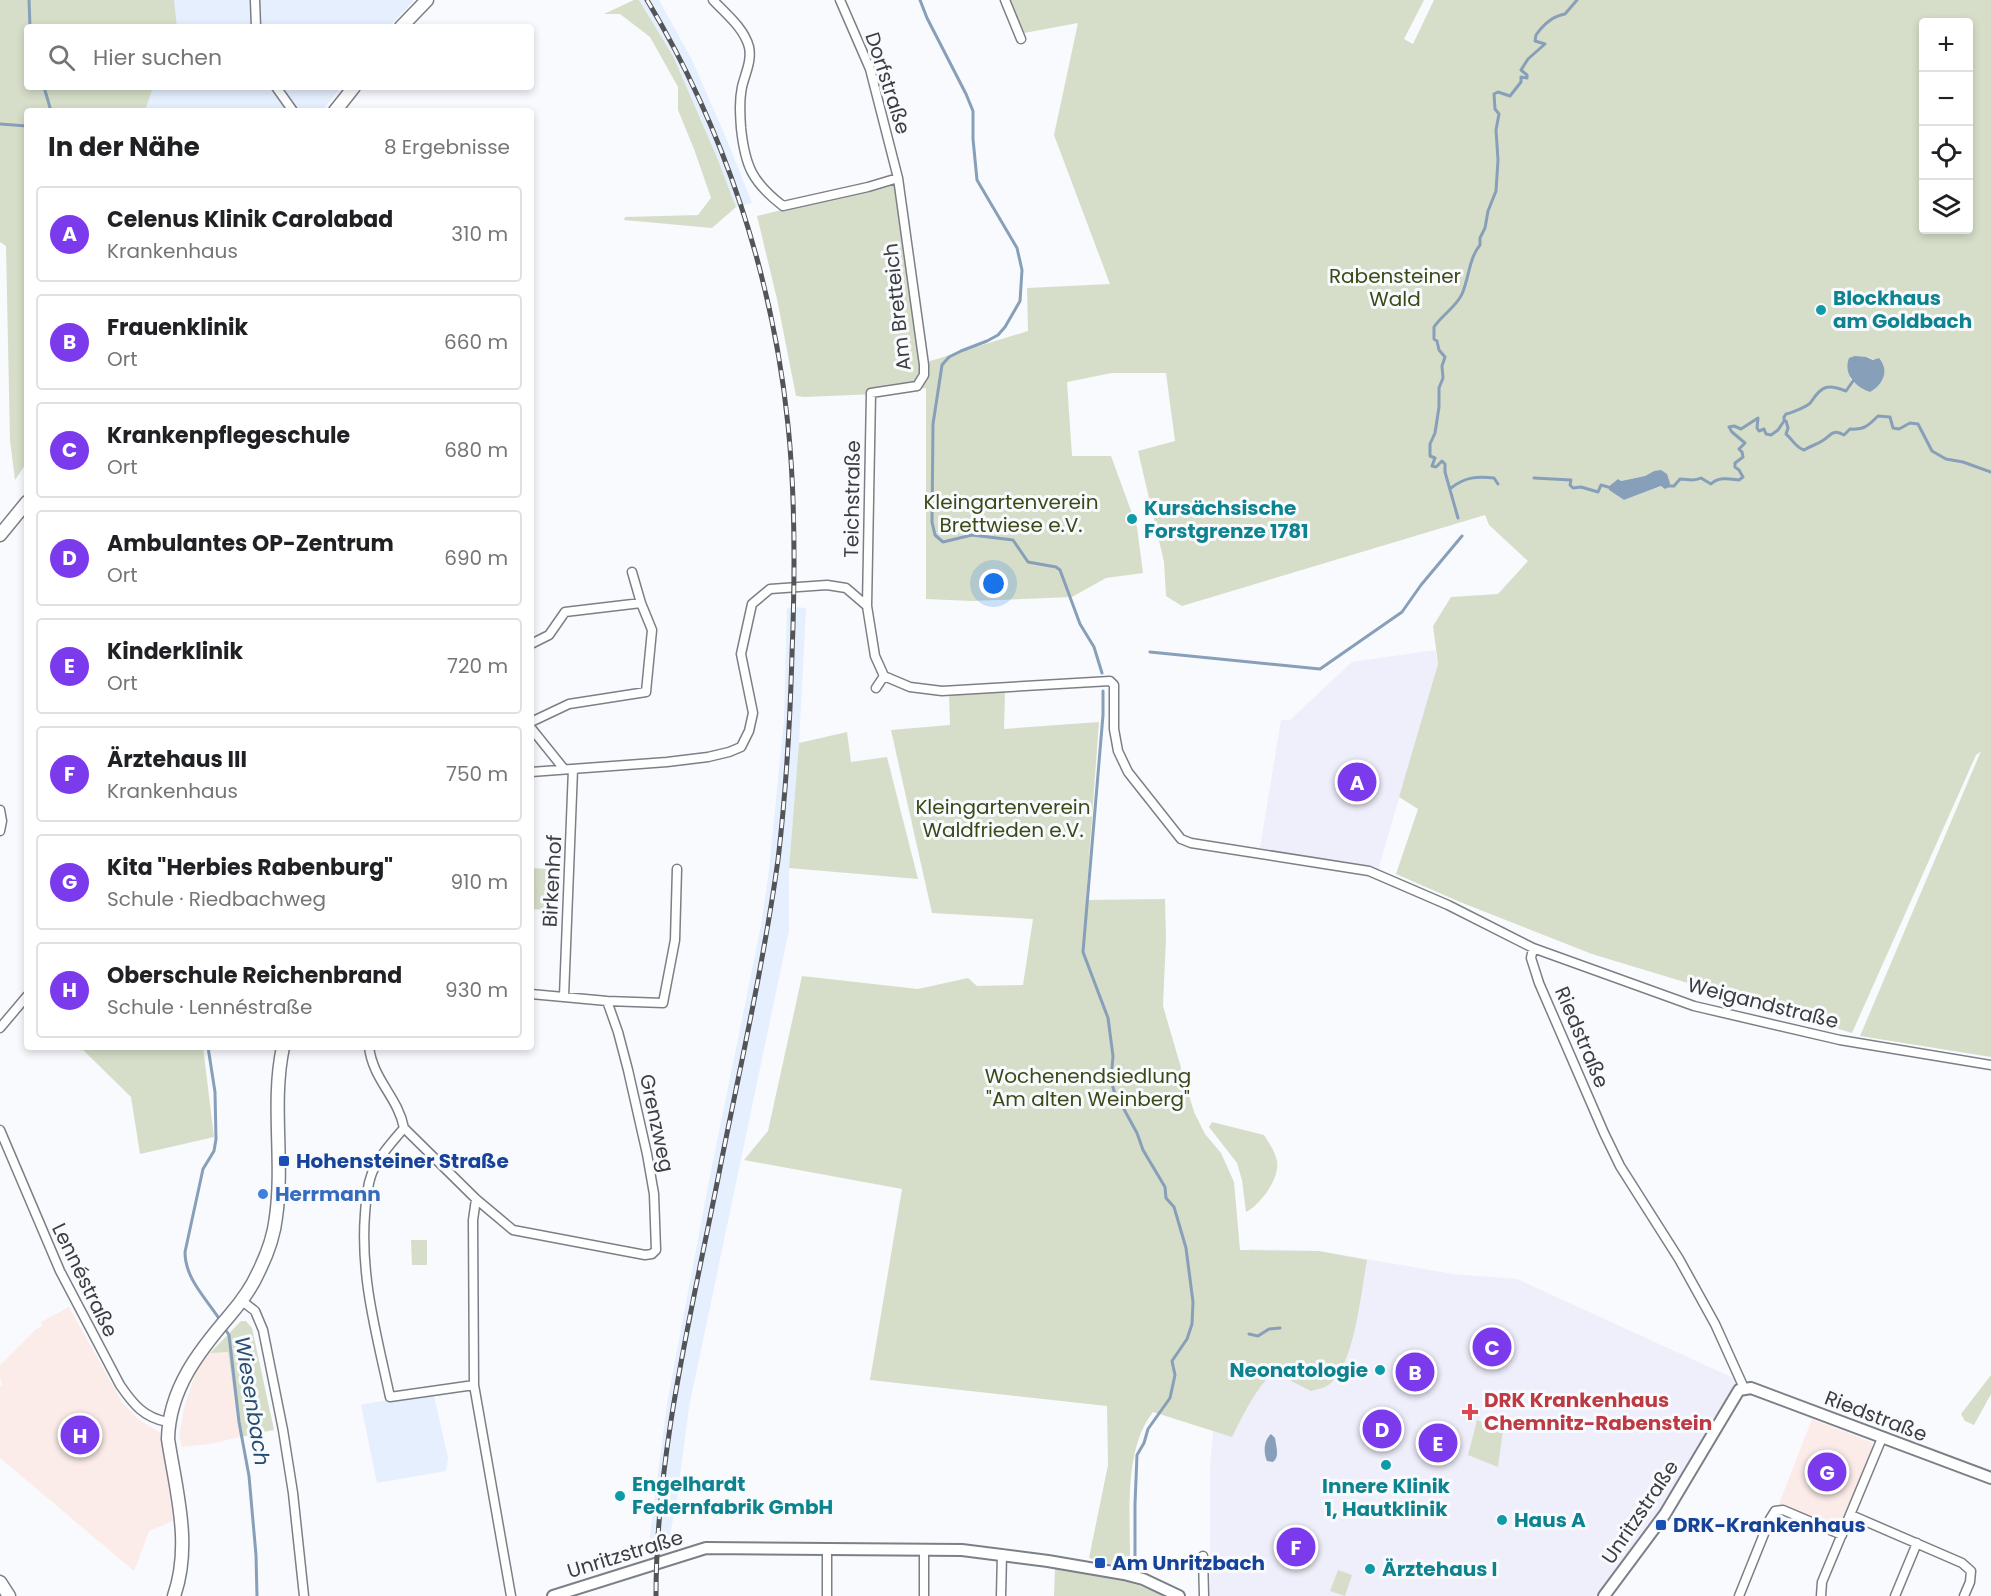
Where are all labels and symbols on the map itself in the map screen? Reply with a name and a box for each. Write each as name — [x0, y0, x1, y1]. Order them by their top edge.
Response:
street label: Dorfstraße — [858, 28, 918, 138]
street label: Am Bretteich — [876, 242, 918, 372]
park label: Rabensteiner Wald — [1329, 262, 1461, 313]
place label: Blockhaus am Goldbach — [1833, 284, 1972, 335]
marker: Blockhaus am Goldbach — [1814, 303, 1828, 317]
street label: Teichstraße — [837, 440, 867, 558]
park label: Kleingartenverein Brettwiese e.V. — [923, 488, 1099, 539]
place label: Kursächsische Forstgrenze 1781 — [1144, 494, 1309, 545]
marker: Kursächsische Forstgrenze 1781 — [1125, 512, 1139, 526]
your location — [979, 569, 1008, 598]
pin: A — [1338, 760, 1376, 804]
park label: Kleingartenverein Waldfrieden e.V. — [915, 793, 1091, 844]
street label: Birkenhof — [536, 834, 568, 928]
street label: Weigandstraße — [1684, 971, 1842, 1035]
street label: Riedstraße — [1548, 982, 1616, 1092]
park label: Wochenendsiedlung "Am alten Weinberg" — [985, 1062, 1191, 1113]
street label: Grenzweg — [633, 1071, 681, 1175]
place label: Hohensteiner Straße — [296, 1147, 509, 1175]
marker: Hohensteiner Straße — [277, 1154, 291, 1168]
place label: Herrmann — [275, 1180, 381, 1208]
marker: Herrmann — [256, 1187, 270, 1201]
street label: Lennéstraße — [45, 1218, 125, 1342]
pin: C — [1472, 1324, 1512, 1370]
water label: Wiesenbach — [228, 1334, 277, 1468]
pin: B — [1396, 1350, 1434, 1394]
place label: Neonatologie — [1230, 1356, 1368, 1384]
marker: Neonatologie — [1373, 1363, 1387, 1377]
street label: Riedstraße — [1821, 1384, 1931, 1448]
place label: DRK Krankenhaus Chemnitz-Rabenstein — [1484, 1386, 1712, 1437]
marker: DRK Krankenhaus Chemnitz-Rabenstein — [1461, 1403, 1479, 1421]
pin: D — [1362, 1406, 1402, 1452]
pin: H — [60, 1412, 100, 1458]
pin: E — [1418, 1420, 1458, 1466]
pin: G — [1808, 1450, 1846, 1494]
street label: Unritzstraße — [1595, 1455, 1685, 1569]
marker: Innere Klinik 1, Hautklinik — [1379, 1458, 1393, 1472]
place label: Engelhardt Federnfabrik GmbH — [632, 1470, 833, 1521]
place label: Innere Klinik 1, Hautklinik — [1322, 1472, 1451, 1523]
marker: Engelhardt Federnfabrik GmbH — [613, 1489, 627, 1503]
place label: Haus A — [1514, 1506, 1586, 1534]
place label: DRK-Krankenhaus — [1673, 1511, 1866, 1539]
marker: Haus A — [1495, 1513, 1509, 1527]
marker: DRK-Krankenhaus — [1654, 1518, 1668, 1532]
street label: Unritzstraße — [564, 1523, 686, 1585]
pin: F — [1276, 1524, 1316, 1570]
place label: Am Unritzbach — [1112, 1549, 1265, 1577]
place label: Ärztehaus I — [1382, 1555, 1498, 1583]
marker: Am Unritzbach — [1093, 1556, 1107, 1570]
marker: Ärztehaus I — [1363, 1562, 1377, 1576]

